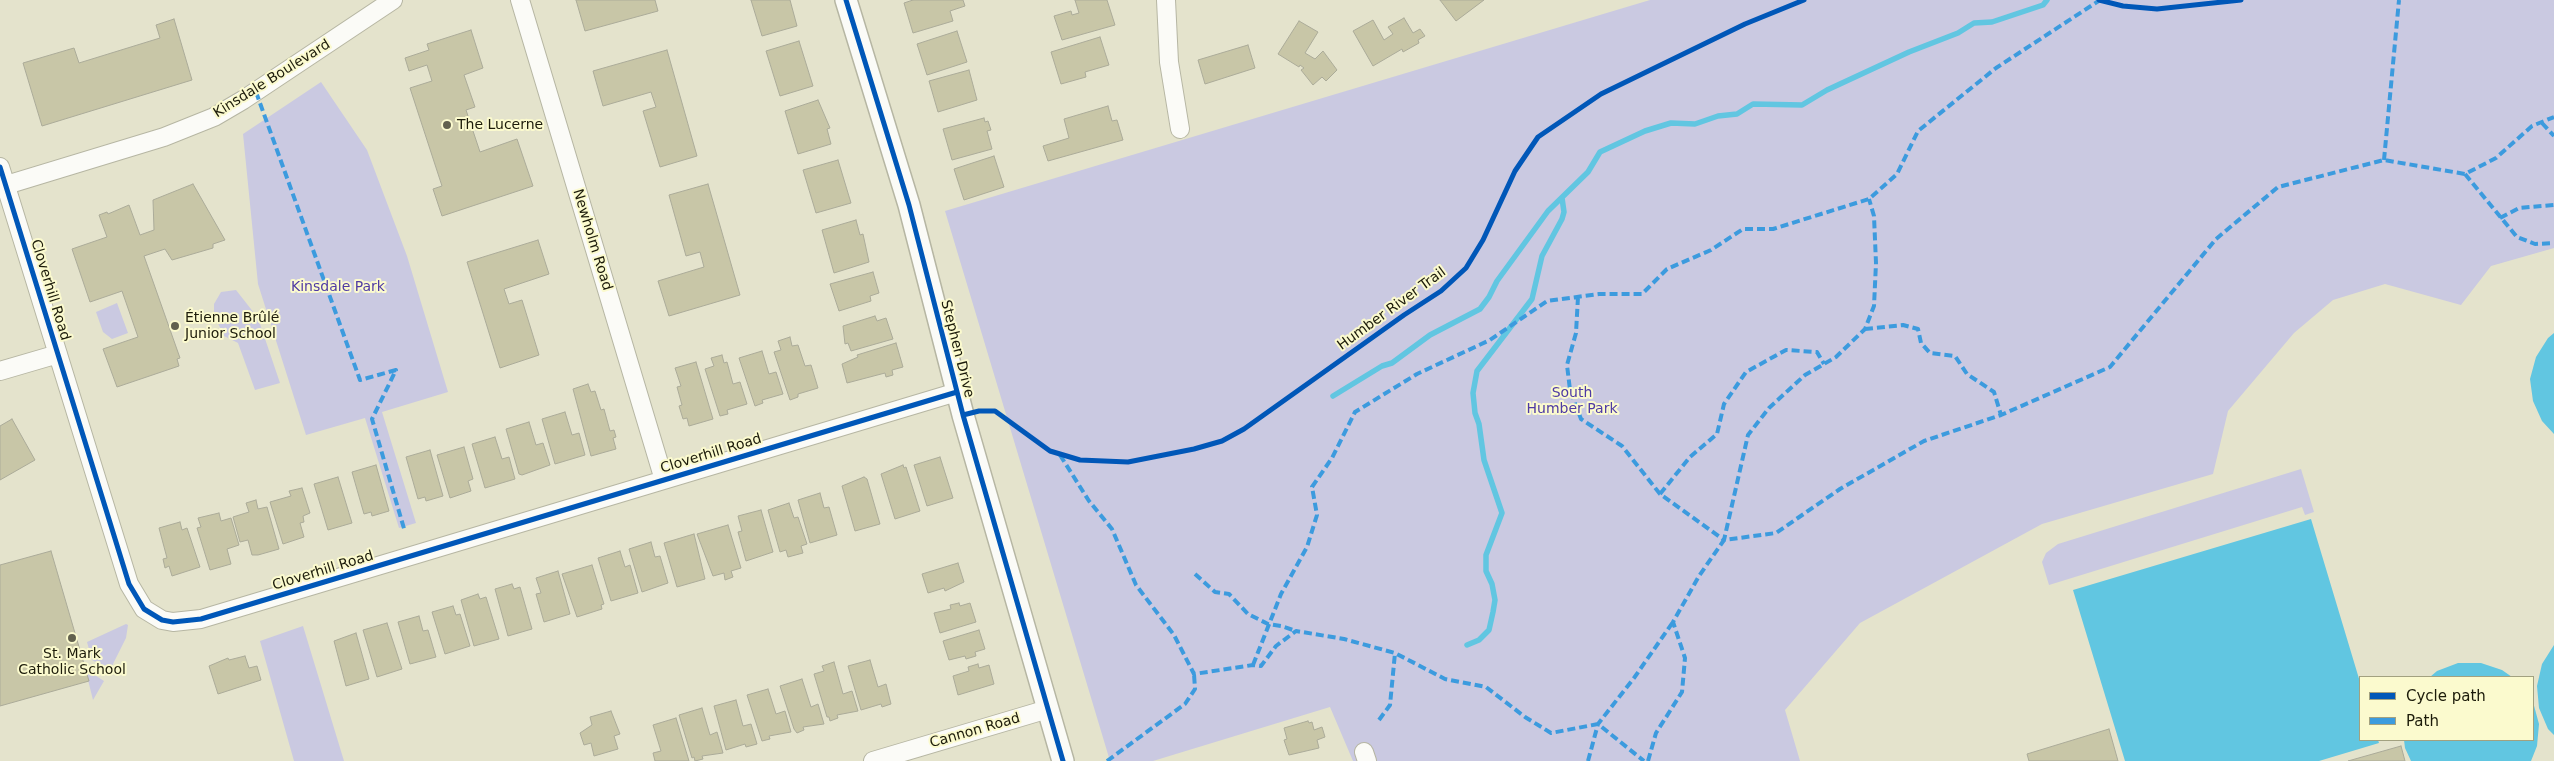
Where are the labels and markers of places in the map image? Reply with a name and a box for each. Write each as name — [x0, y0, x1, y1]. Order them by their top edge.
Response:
place label: The Lucerne — [457, 117, 543, 133]
marker: The Lucerne — [441, 119, 453, 131]
place label: Étienne Brûlé Junior School — [185, 310, 279, 342]
marker: Étienne Brûlé Junior School — [169, 320, 181, 332]
marker: St. Mark Catholic School — [66, 632, 78, 644]
place label: St. Mark Catholic School — [18, 646, 126, 679]

